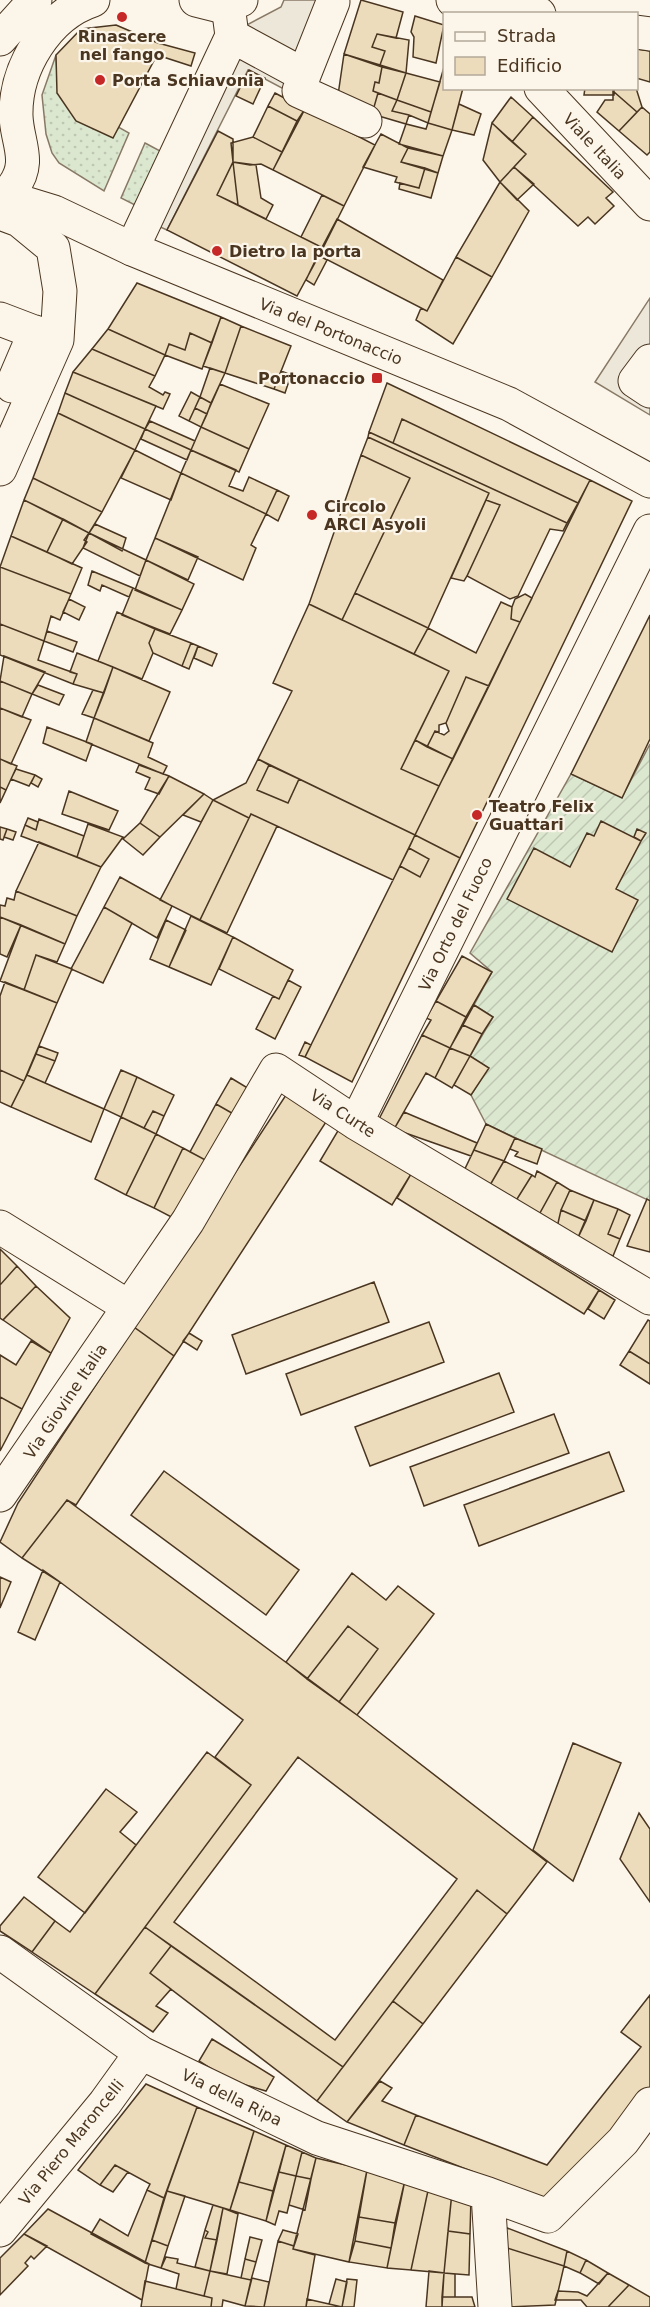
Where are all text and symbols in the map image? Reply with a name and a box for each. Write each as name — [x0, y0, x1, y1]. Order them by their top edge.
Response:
marker: Rinascere nel fango — [115, 10, 129, 24]
legend — [443, 12, 638, 90]
text: Strada — [497, 25, 556, 46]
place label: Rinascere nel fango — [78, 27, 166, 64]
text: Edificio — [497, 55, 562, 76]
place label: Porta Schiavonia — [112, 71, 264, 90]
marker: Porta Schiavonia — [93, 73, 107, 87]
street label: Viale Italia — [559, 109, 630, 183]
place label: Dietro la porta — [229, 242, 361, 261]
marker: Dietro la porta — [210, 244, 224, 258]
street label: Via del Portonaccio — [256, 294, 405, 369]
place label: Portonaccio — [258, 369, 365, 388]
marker: Portonaccio — [370, 371, 384, 385]
place label: Circolo ARCI Asyoli — [324, 497, 426, 534]
marker: Circolo ARCI Asyoli — [305, 508, 319, 522]
place label: Teatro Felix Guattari — [489, 797, 595, 834]
marker: Teatro Felix Guattari — [470, 808, 484, 822]
street label: Via Orto del Fuoco — [415, 854, 496, 994]
street label: Via Curte — [307, 1085, 379, 1142]
street label: Via Giovine Italia — [20, 1340, 111, 1463]
street label: Via della Ripa — [179, 2065, 285, 2130]
street label: Via Piero Maroncelli — [15, 2076, 128, 2209]

